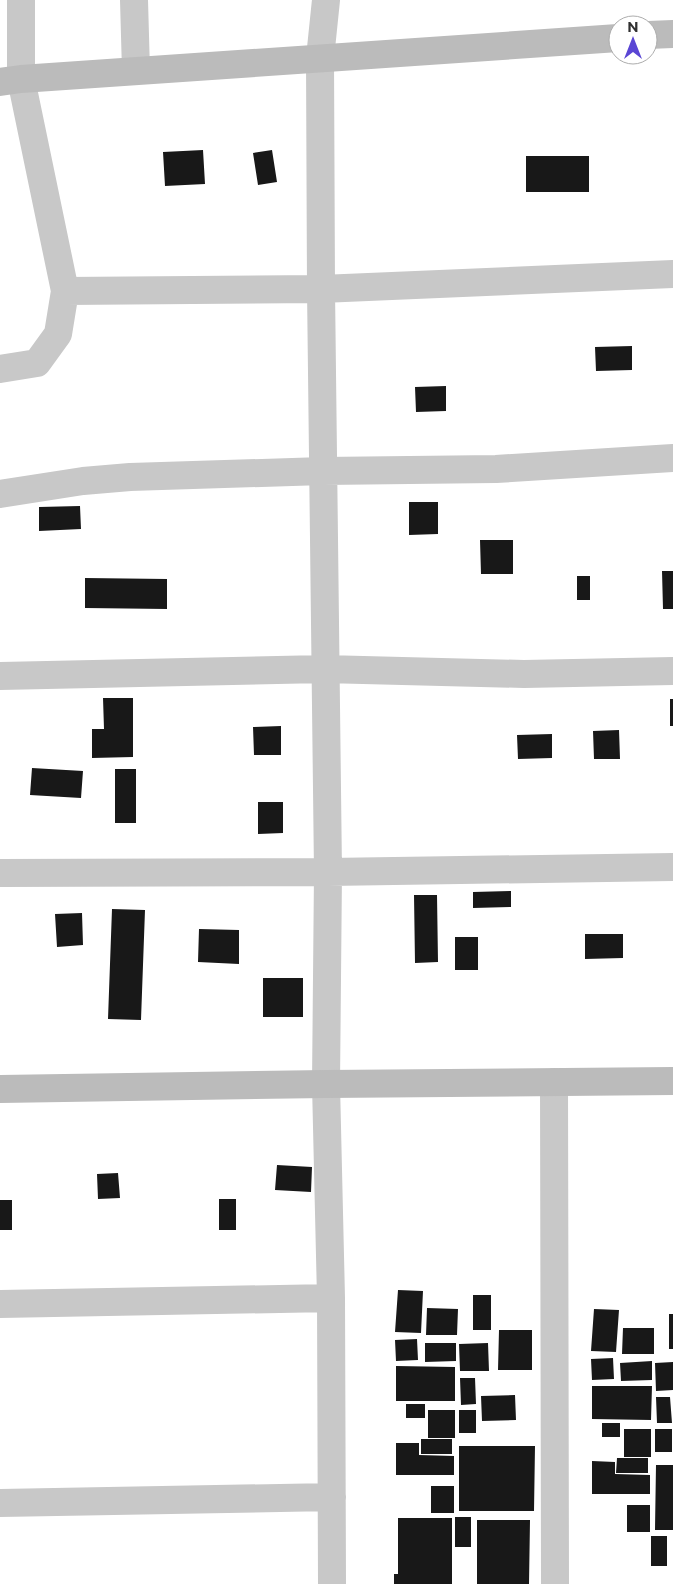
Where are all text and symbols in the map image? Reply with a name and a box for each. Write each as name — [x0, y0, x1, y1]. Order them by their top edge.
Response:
north arrow — [608, 15, 658, 65]
text: N — [627, 18, 639, 36]

